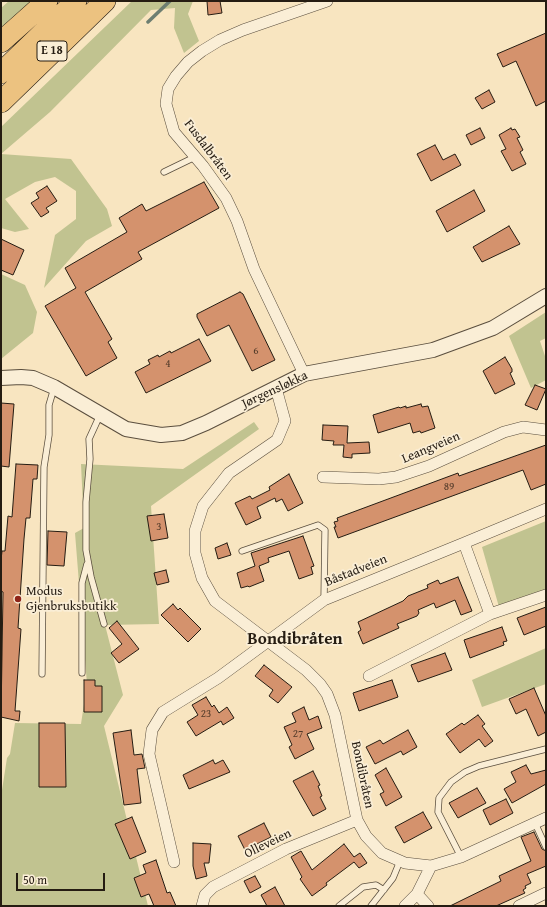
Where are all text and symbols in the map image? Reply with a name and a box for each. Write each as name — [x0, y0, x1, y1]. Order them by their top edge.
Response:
road number: E 18 — [37, 41, 67, 61]
street label: Fusdalbråten — [180, 117, 236, 183]
house number: 6 — [253, 344, 259, 358]
house number: 4 — [165, 357, 171, 371]
street label: Jørgensløkka — [240, 368, 310, 412]
street label: Leangveien — [400, 429, 462, 467]
house number: 89 — [444, 480, 454, 494]
house number: 3 — [156, 520, 162, 534]
street label: Båstadveien — [323, 551, 389, 591]
place label: Modus Gjenbruksbutikk — [26, 584, 117, 615]
marker: Modus Gjenbruksbutikk — [13, 594, 23, 604]
district label: Bondibråten — [247, 630, 343, 650]
house number: 23 — [201, 707, 211, 721]
house number: 27 — [293, 727, 303, 741]
street label: Bondibråten — [347, 740, 377, 810]
street label: Olleveien — [242, 826, 294, 862]
scale bar — [18, 865, 107, 891]
text: 50 m — [23, 871, 47, 888]

